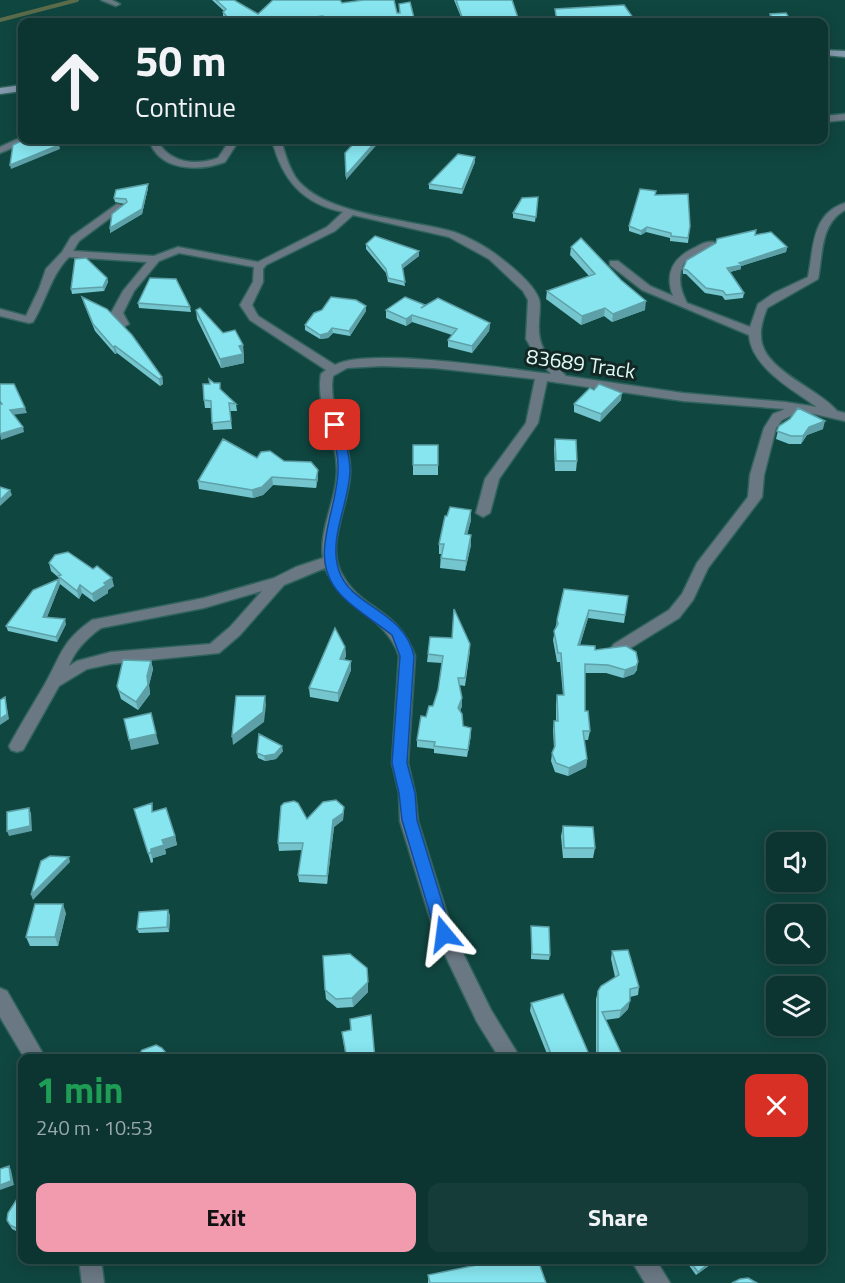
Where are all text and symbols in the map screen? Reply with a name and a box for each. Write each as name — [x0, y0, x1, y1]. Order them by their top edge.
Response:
text: 50 m — [135, 28, 227, 92]
icon: ahead — [36, 42, 114, 120]
text: Continue — [135, 86, 236, 127]
street label: 83689 Track — [524, 340, 638, 386]
pin — [309, 399, 360, 450]
icon: arrive — [318, 408, 351, 441]
map controls — [766, 832, 826, 1036]
button: sound — [766, 832, 826, 892]
position arrow — [412, 902, 476, 966]
button: search — [766, 904, 826, 964]
button: layers — [766, 976, 826, 1036]
text: 1 min — [36, 1062, 123, 1117]
button: close — [745, 1074, 808, 1137]
text: 240 m · 10:53 — [36, 1112, 153, 1143]
button: Exit — [36, 1183, 416, 1252]
button: Share — [428, 1183, 808, 1252]

